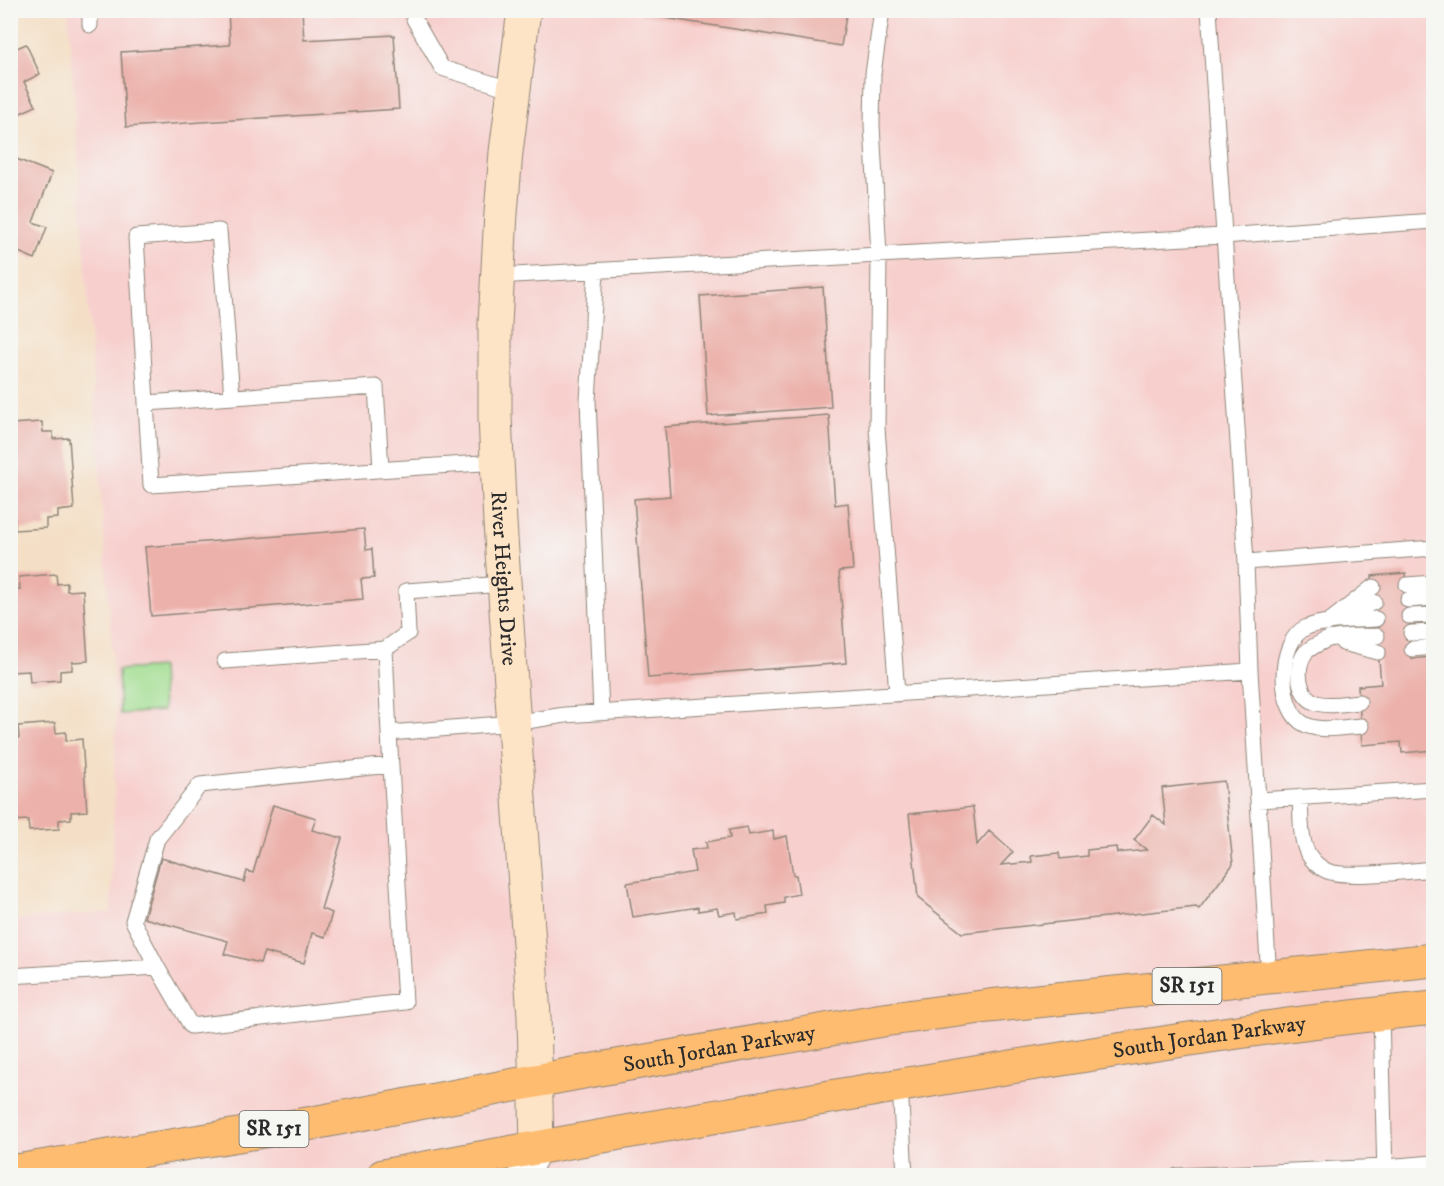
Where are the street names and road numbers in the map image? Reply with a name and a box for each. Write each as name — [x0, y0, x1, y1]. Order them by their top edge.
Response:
street label: River Heights Drive — [485, 490, 523, 667]
road number: SR 151 — [1152, 968, 1222, 1004]
street label: South Jordan Parkway — [1111, 1009, 1308, 1064]
street label: South Jordan Parkway — [621, 1018, 818, 1078]
road number: SR 151 — [240, 1111, 308, 1147]

